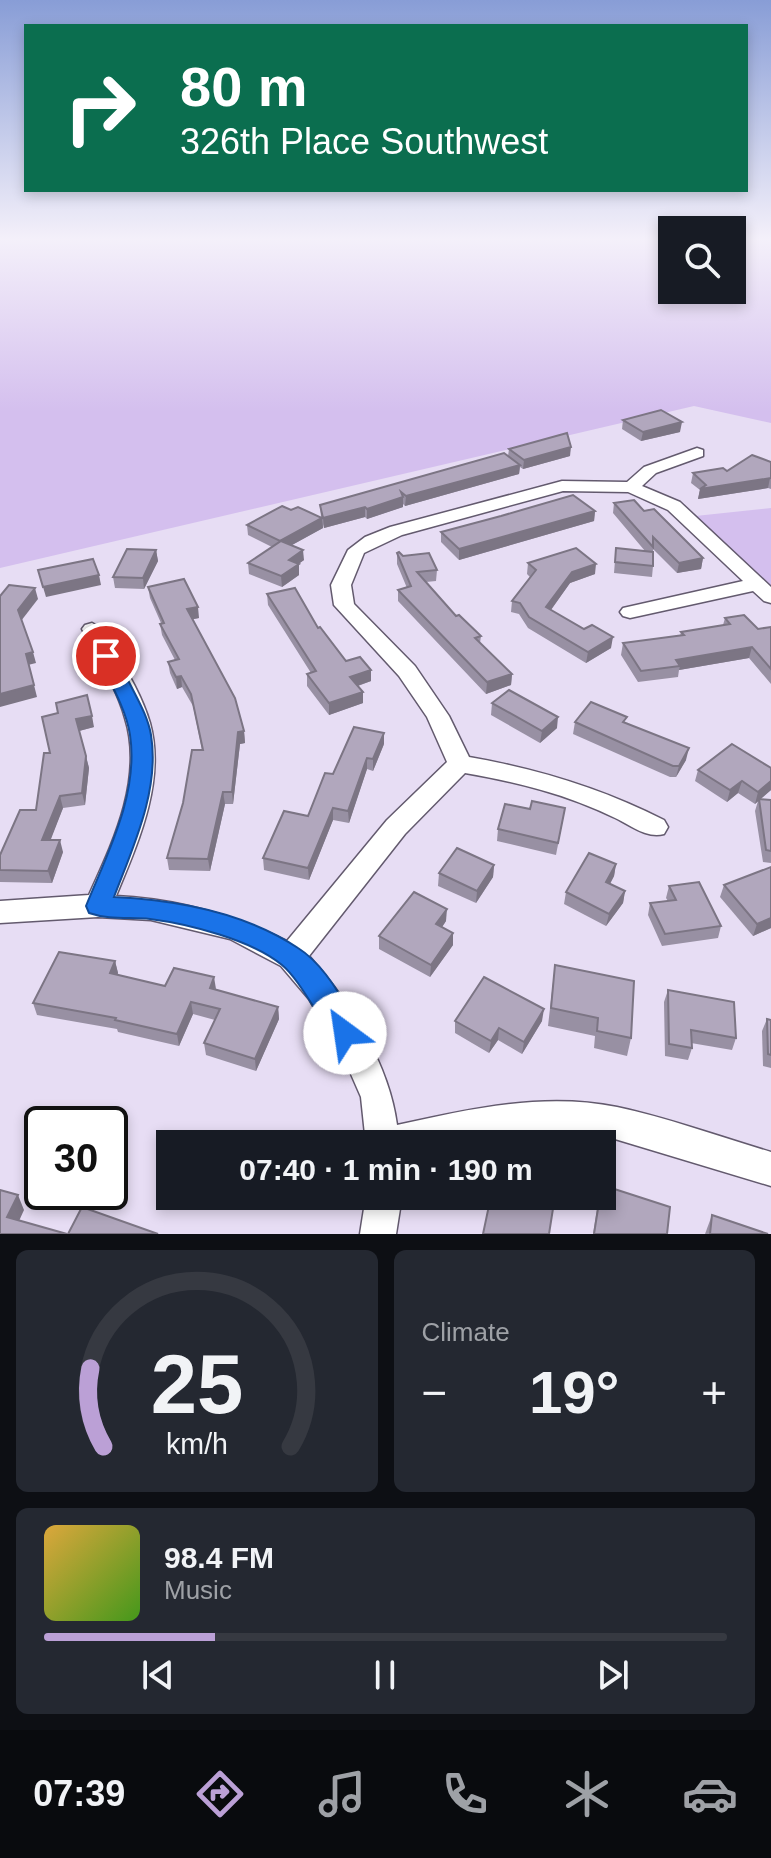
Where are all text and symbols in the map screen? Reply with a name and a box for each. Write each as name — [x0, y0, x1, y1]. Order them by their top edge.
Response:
text: 80 m — [180, 55, 308, 118]
icon: right — [48, 56, 152, 160]
text: 326th Place Southwest — [180, 121, 548, 162]
map controls — [658, 216, 746, 304]
button: search — [658, 216, 746, 304]
pin — [72, 622, 140, 690]
icon: arrive — [84, 634, 128, 678]
position arrow — [303, 991, 387, 1075]
speed limit sign: 30 — [24, 1106, 128, 1210]
text: 07:40 · 1 min · 190 m — [239, 1153, 533, 1186]
text: Climate — [422, 1317, 510, 1347]
text: 25 — [150, 1338, 243, 1431]
text: 19° — [529, 1359, 620, 1426]
text: − — [422, 1368, 447, 1417]
text: + — [701, 1368, 727, 1417]
text: km/h — [166, 1428, 228, 1460]
text: 98.4 FM — [164, 1541, 274, 1574]
text: Music — [164, 1575, 232, 1605]
icon: previous — [136, 1653, 180, 1697]
icon: pause — [363, 1653, 407, 1697]
icon: next — [591, 1653, 635, 1697]
icon: directions — [192, 1766, 248, 1822]
icon: music — [314, 1766, 370, 1822]
icon: phone — [437, 1766, 493, 1822]
icon: climate — [559, 1766, 615, 1822]
icon: car — [682, 1766, 738, 1822]
text: 07:39 — [33, 1773, 125, 1814]

